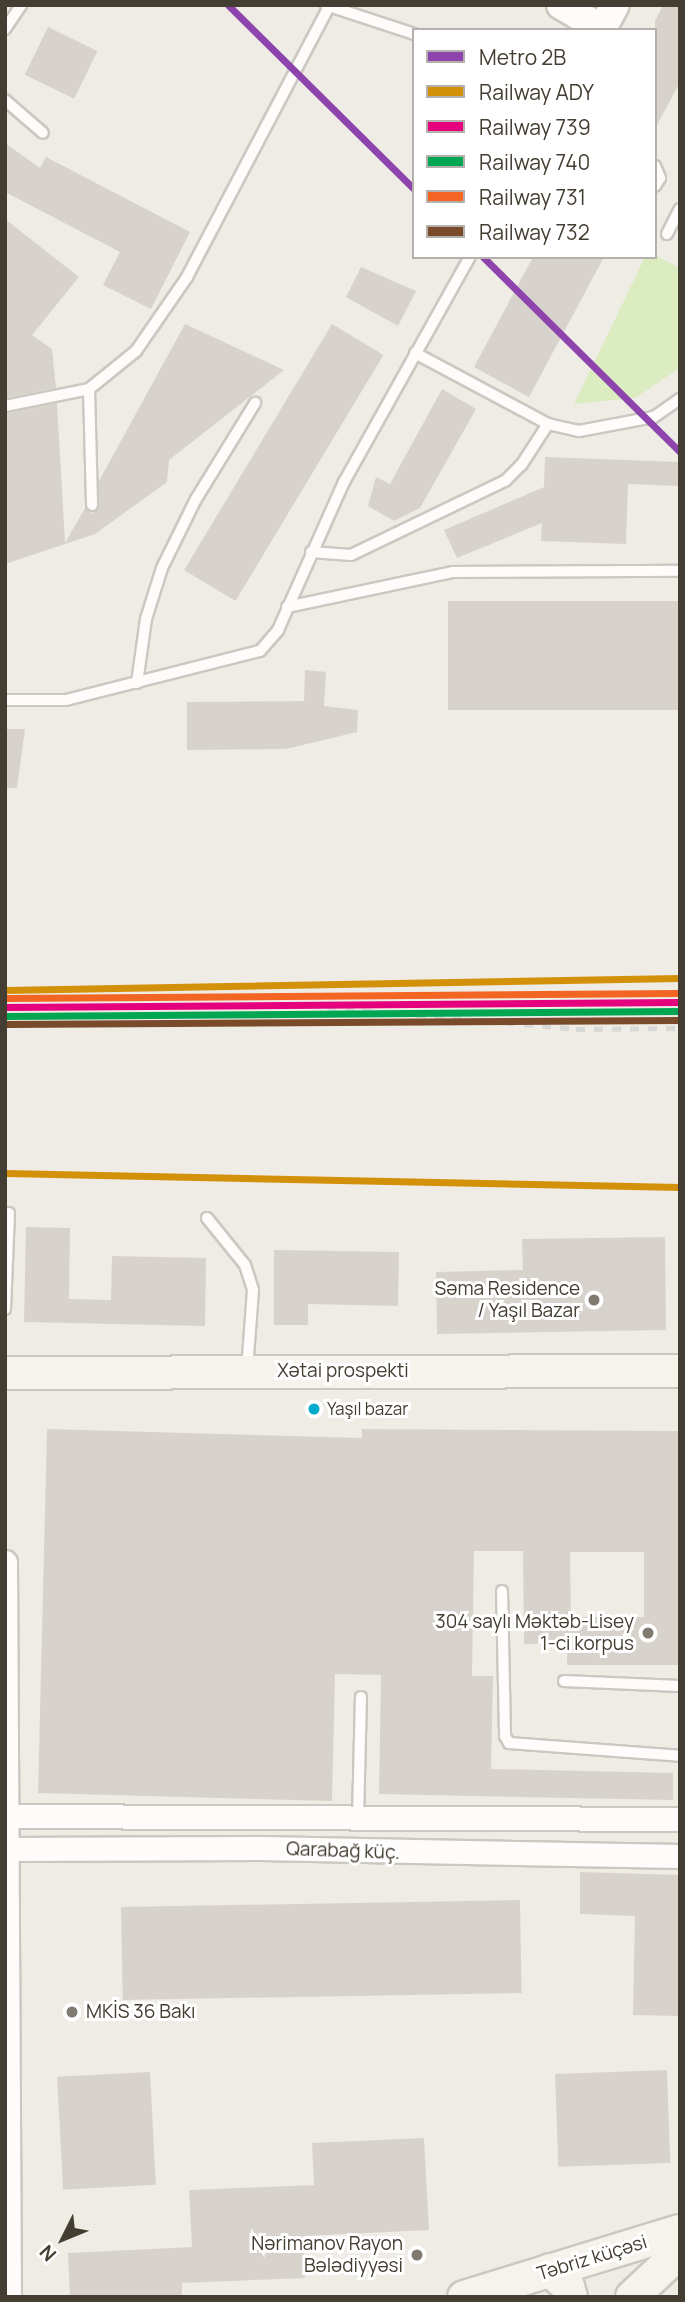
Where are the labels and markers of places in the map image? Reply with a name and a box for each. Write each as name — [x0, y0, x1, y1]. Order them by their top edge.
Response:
place label: Səma Residence / Yaşıl Bazar — [435, 1278, 580, 1322]
marker: Səma Residence / Yaşıl Bazar — [586, 1292, 602, 1308]
place label: Yaşıl bazar — [327, 1399, 408, 1419]
marker: Yaşıl bazar — [307, 1402, 321, 1416]
place label: 304 saylı Məktəb-Lisey 1-ci korpus — [435, 1611, 634, 1655]
marker: 304 saylı Məktəb-Lisey 1-ci korpus — [640, 1625, 656, 1641]
place label: MKİS 36 Bakı — [86, 2001, 195, 2023]
marker: MKİS 36 Bakı — [64, 2004, 80, 2020]
place label: Nərimanov Rayon Bələdiyyəsi — [251, 2233, 403, 2277]
marker: Nərimanov Rayon Bələdiyyəsi — [409, 2247, 425, 2263]

